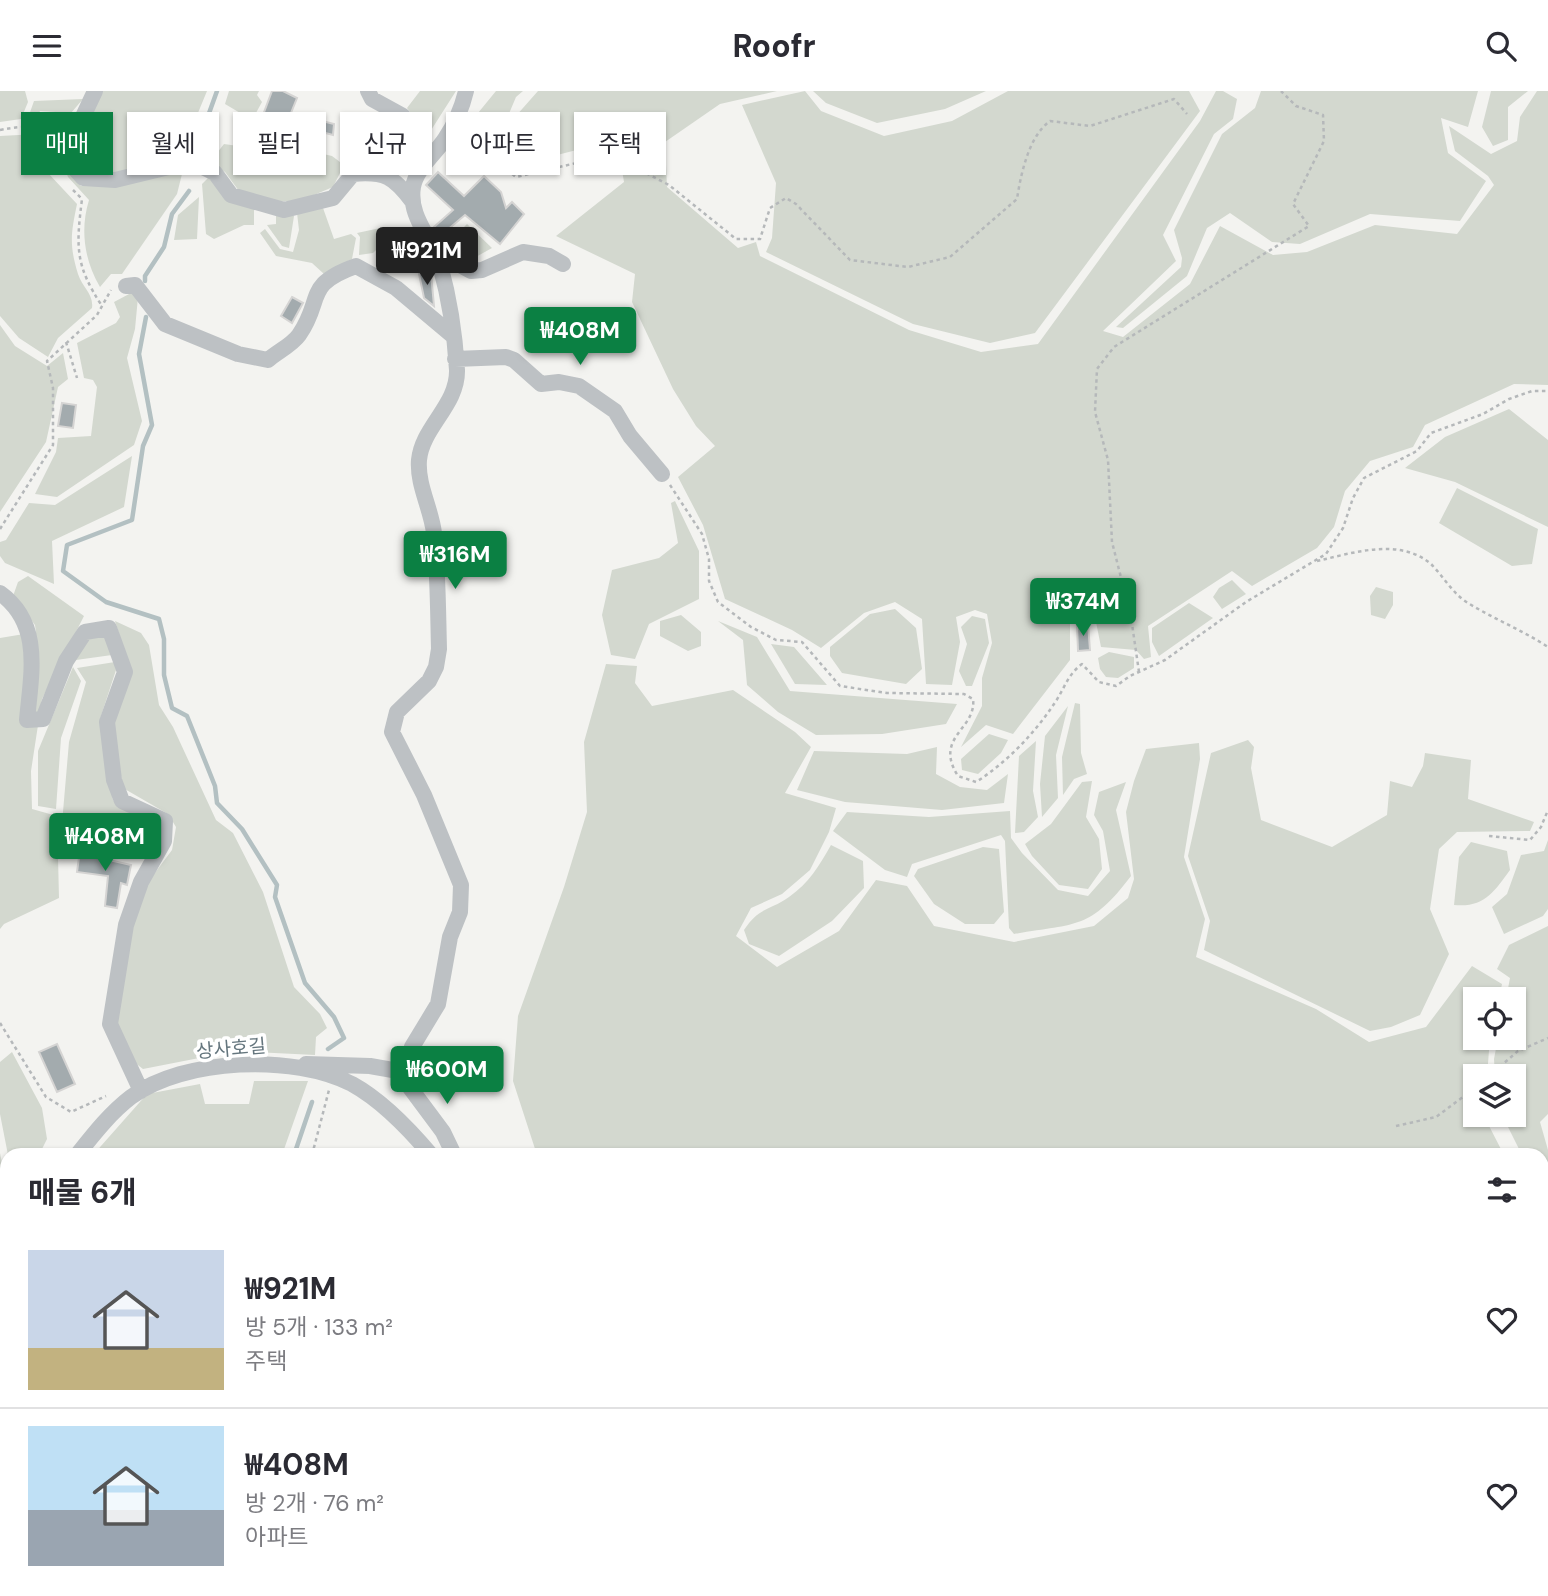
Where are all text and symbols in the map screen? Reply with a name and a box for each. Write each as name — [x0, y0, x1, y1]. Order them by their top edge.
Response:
text: Roofr — [732, 25, 816, 67]
icon: menu — [28, 27, 66, 65]
icon: search — [1482, 27, 1520, 65]
chip: 매매 — [21, 112, 113, 175]
chip: 월세 — [127, 112, 219, 175]
chip: 필터 — [233, 112, 326, 175]
chip: 신규 — [340, 112, 432, 175]
chip: 아파트 — [446, 112, 560, 175]
chip: 주택 — [574, 112, 666, 175]
pin: ₩921M — [378, 227, 476, 287]
text: ₩921M — [392, 235, 462, 265]
pin: ₩408M — [531, 307, 629, 367]
text: ₩408M — [540, 315, 620, 345]
pin: ₩316M — [406, 531, 504, 591]
text: ₩316M — [420, 539, 490, 569]
pin: ₩374M — [1034, 579, 1132, 638]
text: ₩374M — [1046, 586, 1120, 616]
pin: ₩408M — [56, 813, 154, 873]
text: ₩408M — [65, 821, 145, 851]
map controls — [1463, 987, 1526, 1127]
button: locate — [1463, 987, 1526, 1050]
street label: 상사호길 — [195, 1033, 267, 1064]
pin: ₩600M — [398, 1047, 496, 1106]
text: ₩600M — [407, 1054, 487, 1084]
button: layers — [1463, 1064, 1526, 1127]
icon: filters — [1483, 1171, 1521, 1209]
text: 매물 6개 — [28, 1173, 137, 1212]
text: ₩921M — [245, 1269, 336, 1308]
icon: home — [84, 1278, 168, 1362]
icon: heart — [1483, 1301, 1521, 1339]
text: 방 5개 · 133 m² — [245, 1312, 393, 1342]
text: 주택 — [245, 1346, 287, 1376]
text: ₩408M — [245, 1445, 349, 1484]
icon: home — [84, 1454, 168, 1538]
icon: heart — [1483, 1477, 1521, 1515]
text: 방 2개 · 76 m² — [245, 1488, 384, 1518]
text: 아파트 — [245, 1522, 308, 1552]

